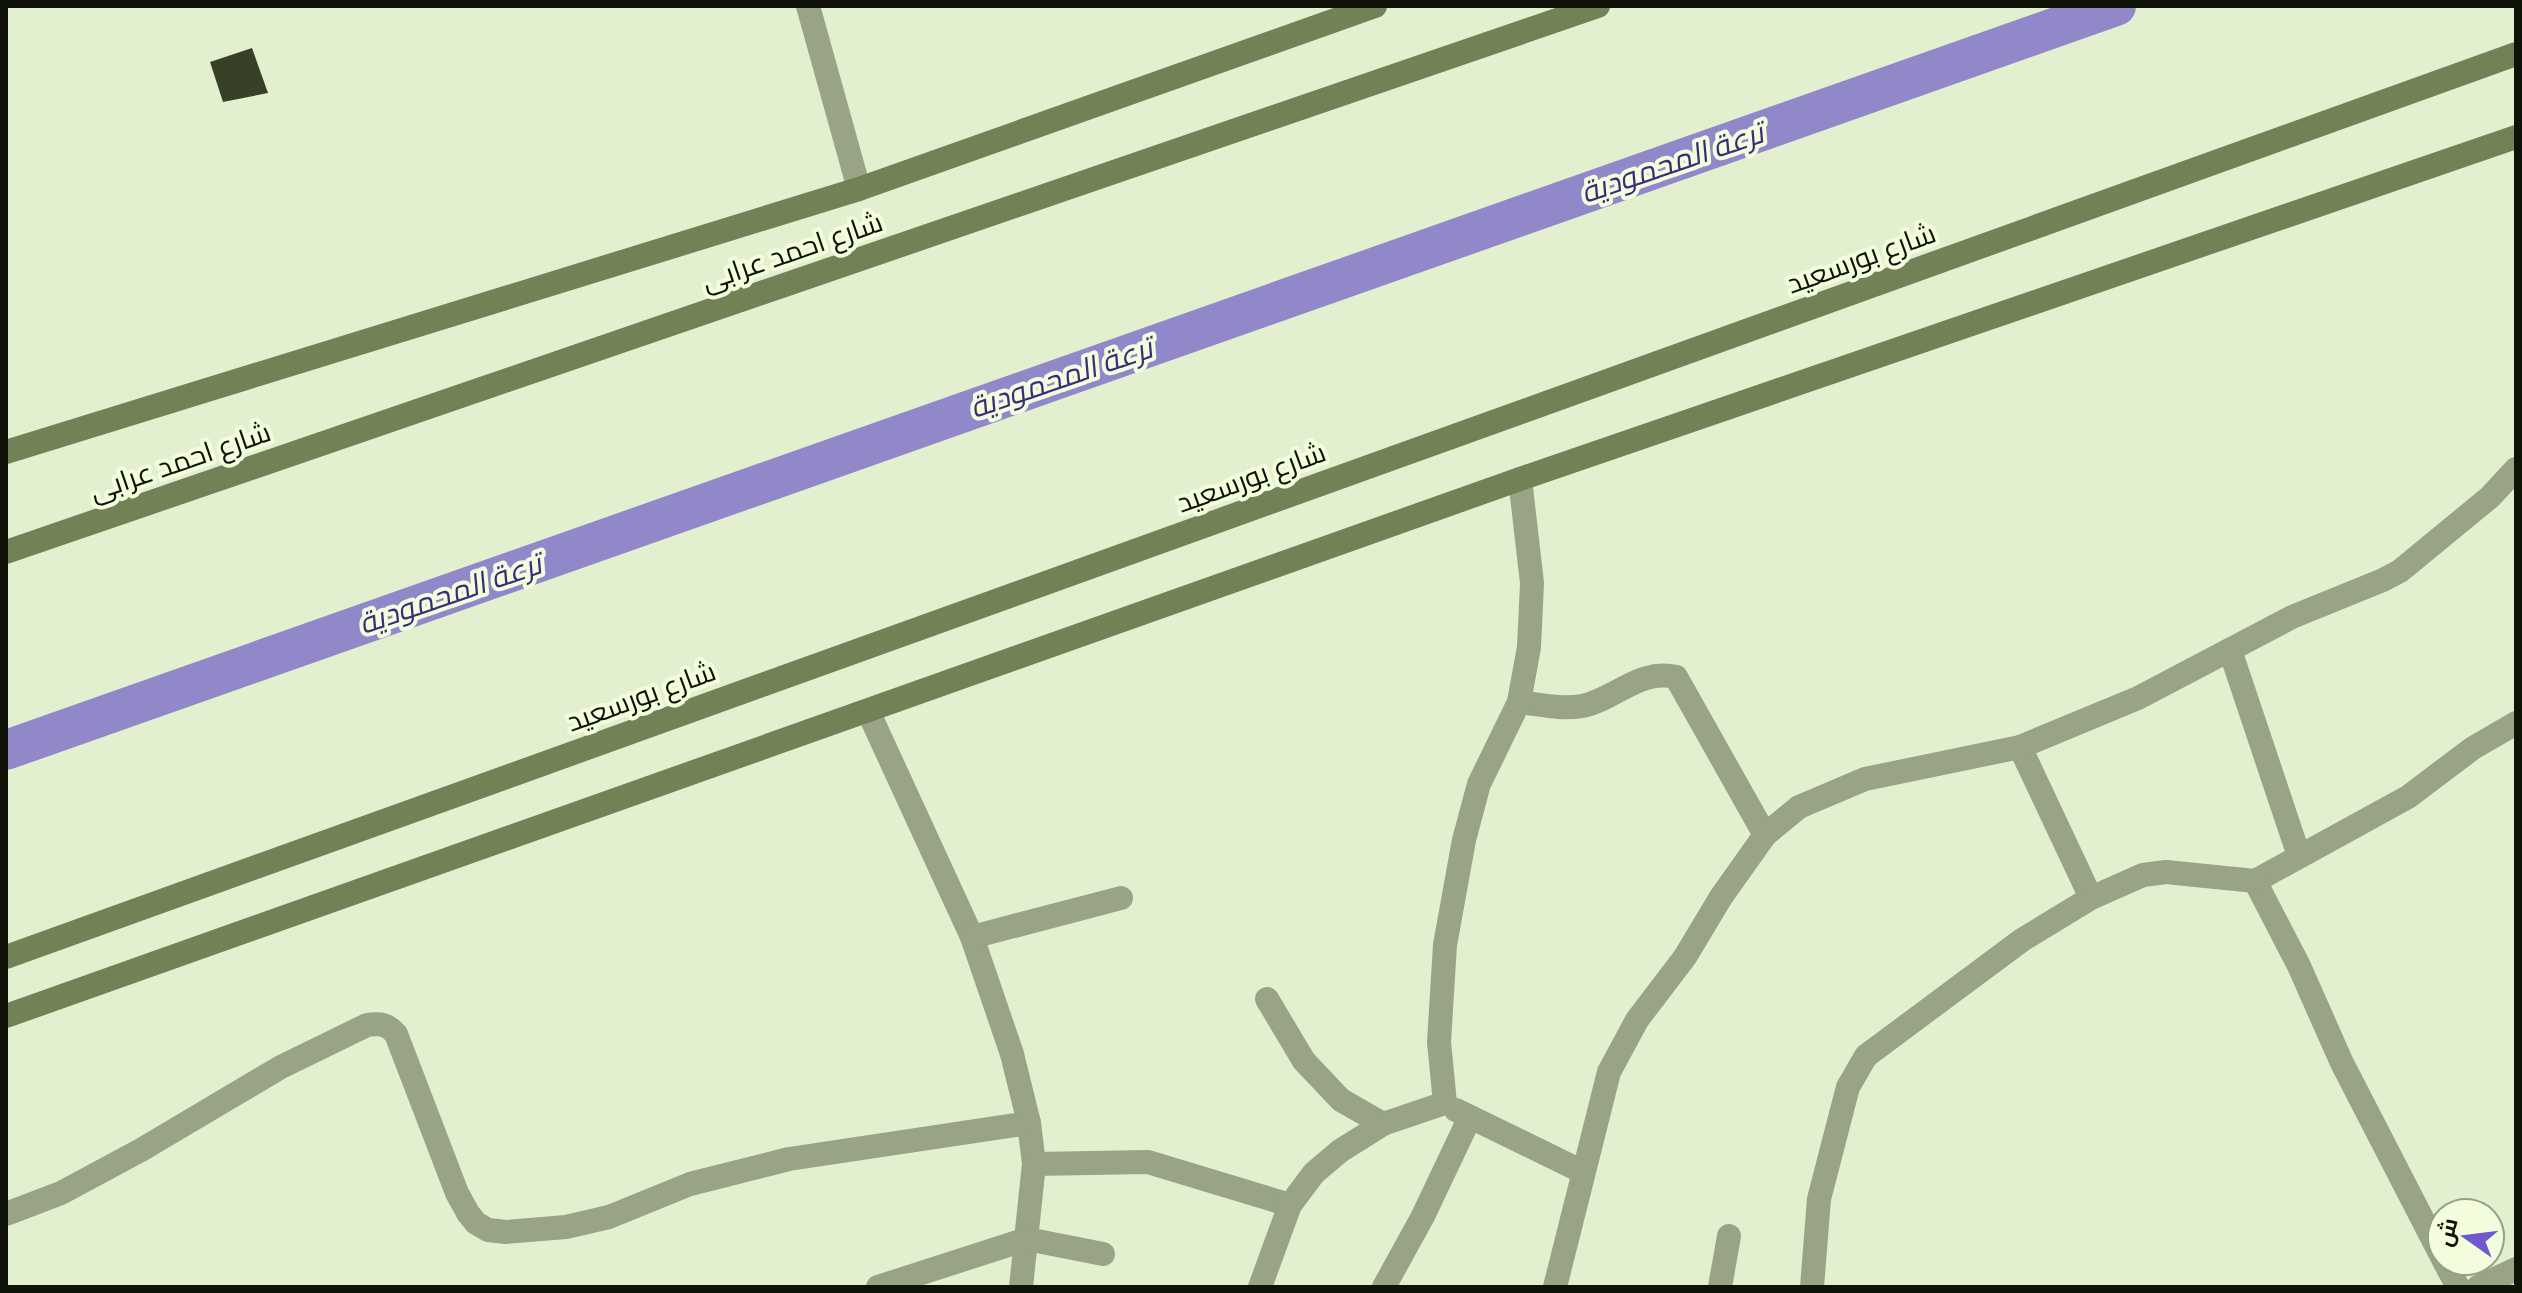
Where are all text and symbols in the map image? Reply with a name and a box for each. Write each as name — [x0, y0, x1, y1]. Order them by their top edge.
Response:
water label: ترعة المحمودية — [1576, 115, 1774, 214]
street label: شارع احمد عرابى — [698, 206, 888, 302]
street label: شارع بورسعيد — [1783, 217, 1941, 304]
water label: ترعة المحمودية — [965, 330, 1163, 429]
street label: شارع احمد عرابى — [86, 416, 276, 512]
street label: شارع بورسعيد — [1173, 436, 1331, 523]
water label: ترعة المحمودية — [354, 546, 552, 645]
street label: شارع بورسعيد — [563, 655, 721, 742]
north arrow — [2426, 1197, 2506, 1277]
text: ش — [2433, 1216, 2466, 1250]

